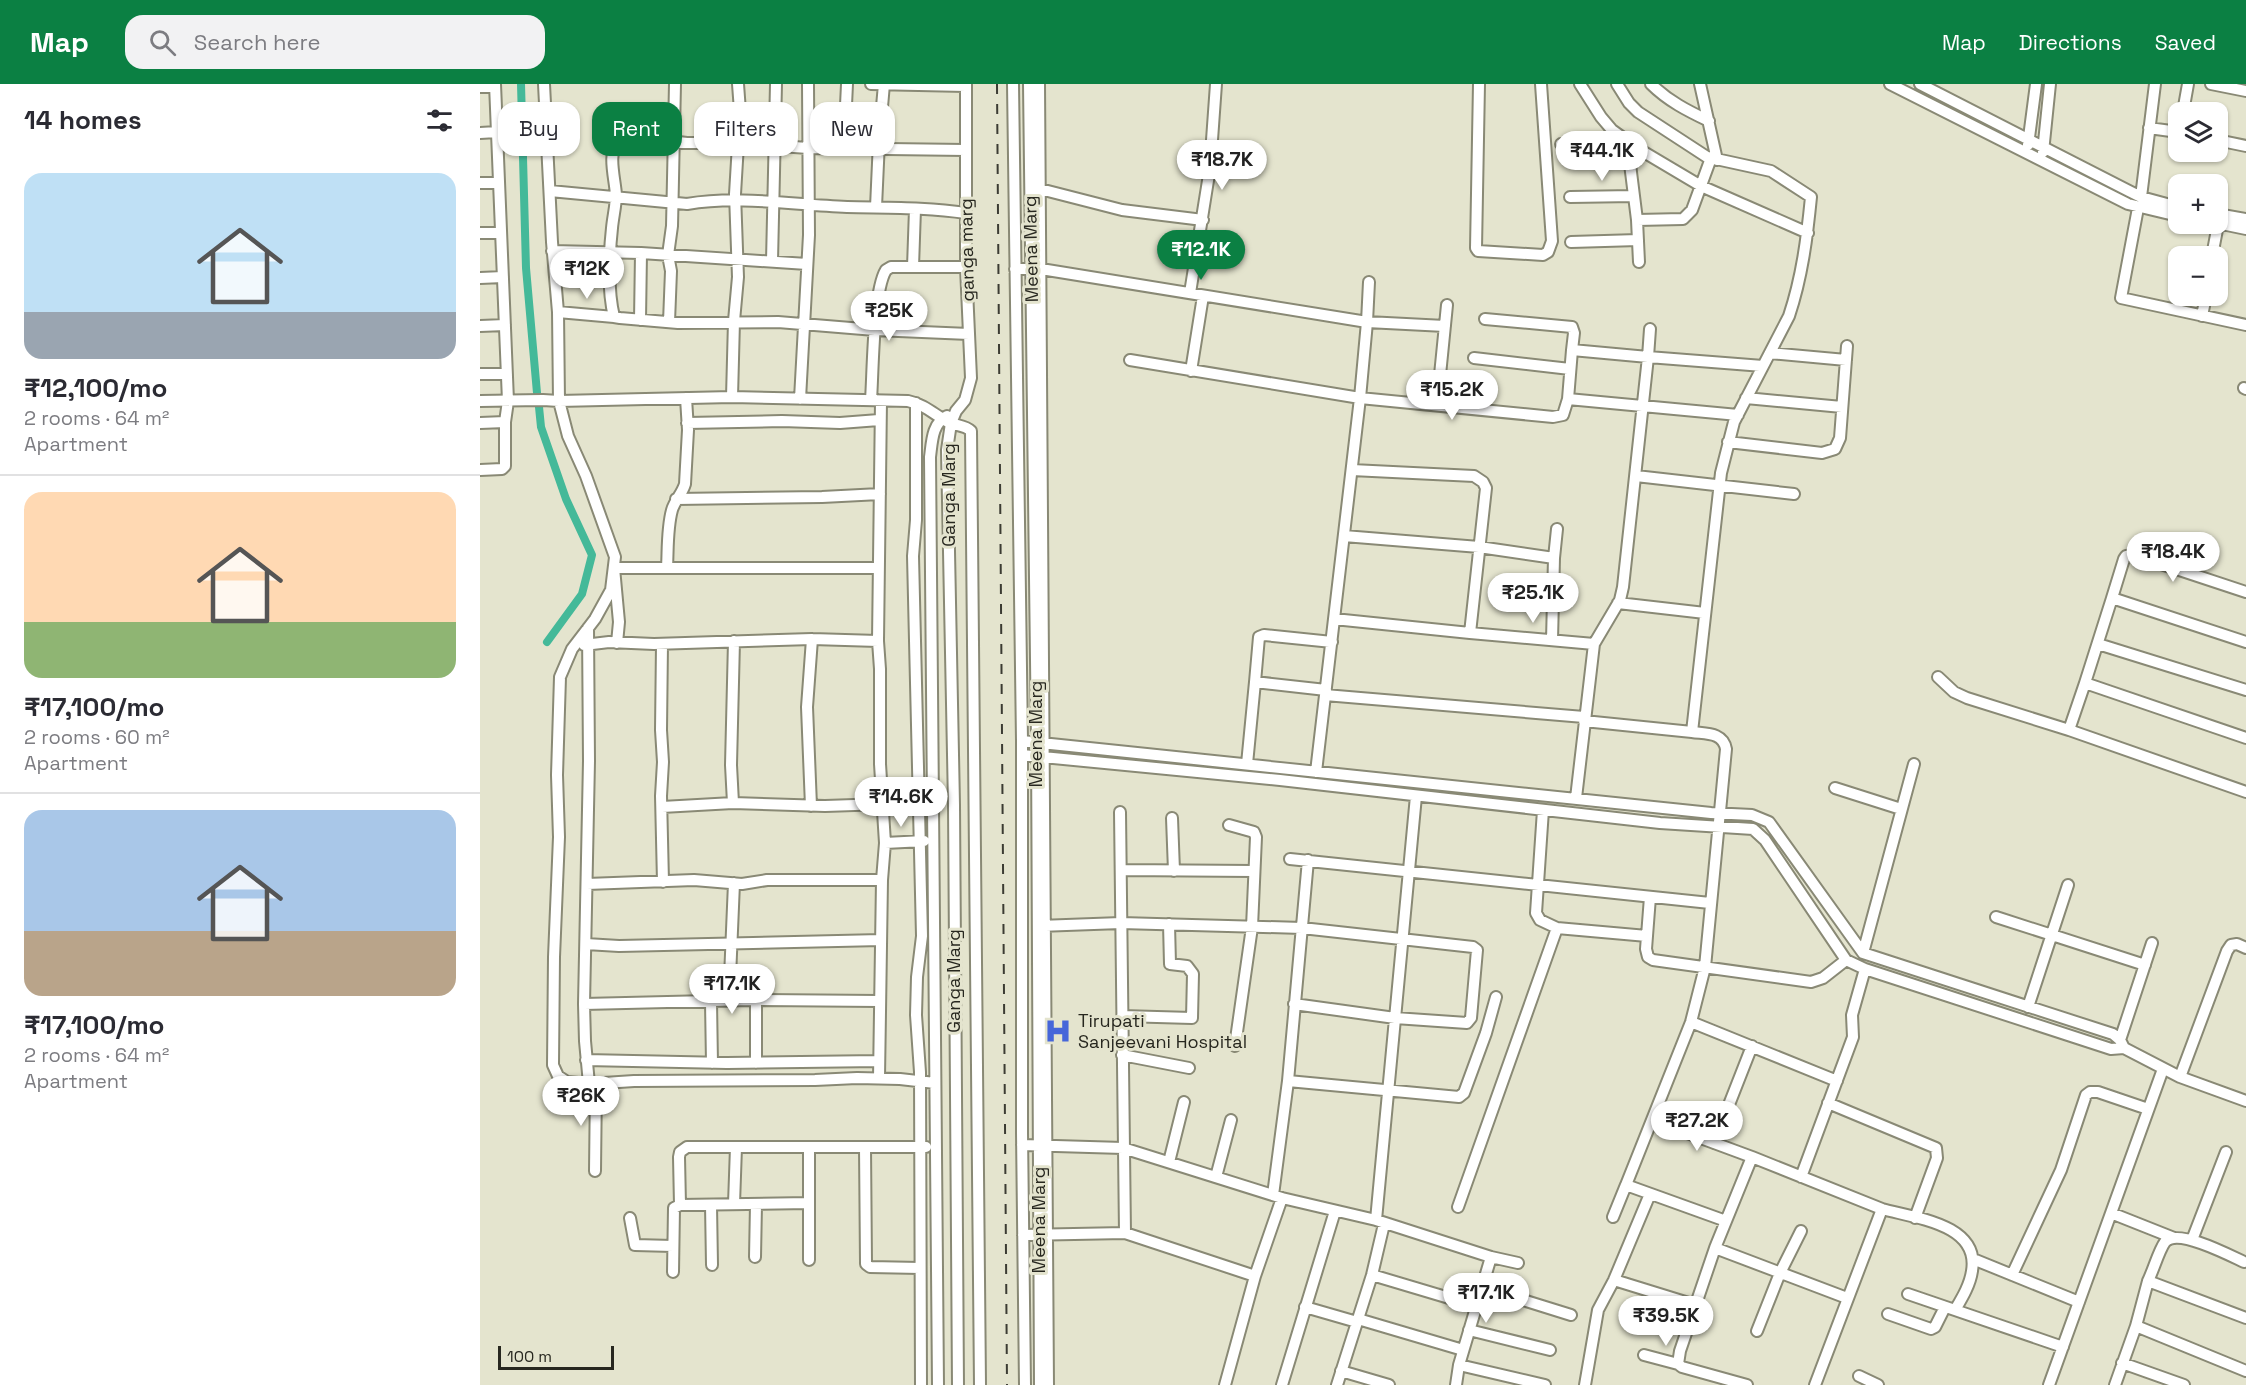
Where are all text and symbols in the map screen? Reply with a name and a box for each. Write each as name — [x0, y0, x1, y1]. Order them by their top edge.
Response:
search box — [125, 15, 545, 69]
text: Map — [30, 24, 89, 60]
icon: search — [146, 26, 179, 59]
text: Search here — [194, 28, 321, 56]
text: Map — [1942, 29, 1986, 56]
text: Directions — [2019, 29, 2122, 56]
text: Saved — [2155, 29, 2216, 56]
chip: Buy — [498, 102, 580, 156]
chip: Rent — [592, 102, 682, 156]
chip: Filters — [694, 102, 798, 156]
chip: New — [810, 102, 895, 156]
map controls — [2168, 102, 2228, 306]
button: layers — [2168, 102, 2228, 162]
text: 14 homes — [24, 103, 142, 137]
icon: filters — [423, 104, 456, 137]
pin: ₹44.1K — [1553, 131, 1651, 182]
text: ₹44.1K — [1570, 137, 1634, 163]
pin: ₹18.7K — [1173, 140, 1271, 191]
text: ₹18.7K — [1191, 146, 1253, 172]
button: + — [2168, 174, 2228, 234]
street label: Meena Marg — [1018, 195, 1043, 303]
street label: ganga marg — [954, 198, 979, 302]
icon: home — [186, 212, 294, 320]
pin: ₹12.1K — [1152, 230, 1250, 281]
text: ₹12.1K — [1171, 236, 1231, 262]
button: − — [2168, 246, 2228, 306]
pin: ₹12K — [551, 249, 623, 300]
text: ₹12K — [564, 255, 610, 281]
pin: ₹25K — [853, 291, 925, 342]
text: ₹25K — [865, 297, 913, 323]
pin: ₹15.2K — [1403, 370, 1501, 421]
text: ₹12,100/mo — [24, 371, 167, 405]
text: ₹15.2K — [1420, 376, 1484, 402]
text: 2 rooms · 64 m² — [24, 405, 169, 431]
text: Apartment — [24, 431, 128, 457]
street label: Ganga Marg — [937, 443, 960, 547]
icon: home — [186, 531, 294, 639]
pin: ₹18.4K — [2124, 532, 2222, 583]
text: ₹18.4K — [2141, 538, 2205, 564]
pin: ₹25.1K — [1484, 573, 1582, 624]
text: ₹25.1K — [1502, 579, 1564, 605]
street label: Meena Marg — [1024, 681, 1047, 787]
text: ₹17,100/mo — [24, 690, 165, 724]
text: 2 rooms · 60 m² — [24, 724, 170, 750]
text: Apartment — [24, 750, 128, 776]
pin: ₹14.6K — [852, 777, 950, 828]
text: ₹14.6K — [869, 783, 933, 809]
icon: home — [186, 849, 294, 957]
street label: Ganga Marg — [942, 929, 965, 1033]
pin: ₹17.1K — [683, 964, 781, 1015]
text: ₹17.1K — [703, 970, 761, 996]
text: ₹17,100/mo — [24, 1008, 165, 1042]
place label: Tirupati Sanjeevani Hospital — [1078, 1009, 1247, 1053]
hospital icon: Tirupati Sanjeevani Hospital — [1043, 1016, 1073, 1046]
text: 2 rooms · 64 m² — [24, 1042, 169, 1068]
text: Apartment — [24, 1068, 128, 1094]
pin: ₹26K — [545, 1076, 617, 1127]
text: ₹26K — [556, 1082, 606, 1108]
pin: ₹27.2K — [1648, 1101, 1746, 1152]
text: ₹27.2K — [1665, 1107, 1729, 1133]
street label: Meena Marg — [1027, 1167, 1050, 1273]
pin: ₹17.1K — [1437, 1273, 1535, 1324]
text: ₹17.1K — [1457, 1279, 1515, 1305]
pin: ₹39.5K — [1617, 1296, 1715, 1347]
text: ₹39.5K — [1632, 1302, 1700, 1328]
scale bar — [498, 1343, 614, 1370]
text: 100 m — [507, 1346, 552, 1367]

